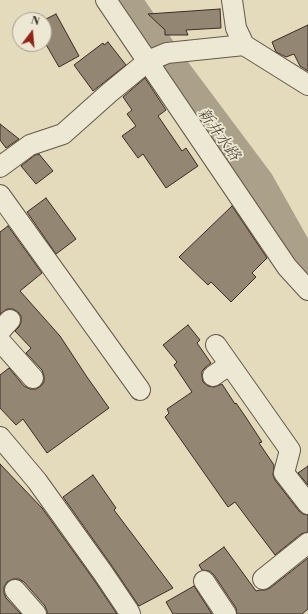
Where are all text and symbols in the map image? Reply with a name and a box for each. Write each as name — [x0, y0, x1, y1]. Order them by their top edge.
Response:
north arrow — [12, 12, 52, 52]
text: N — [29, 13, 41, 29]
water label: 新井水路 — [193, 105, 243, 165]

